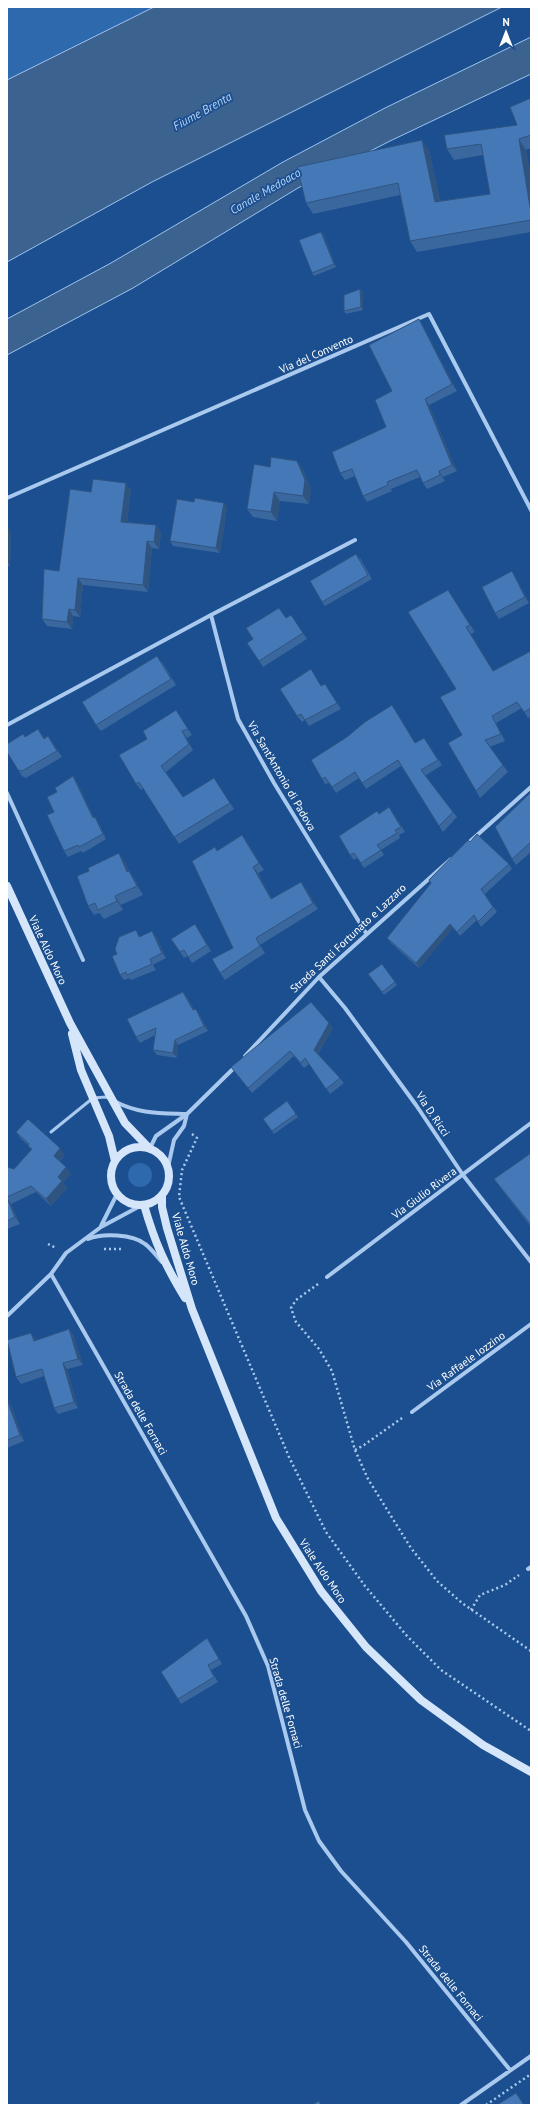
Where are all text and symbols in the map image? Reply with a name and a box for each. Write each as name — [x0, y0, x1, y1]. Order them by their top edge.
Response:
north arrow — [486, 12, 526, 52]
text: N — [502, 15, 510, 29]
water label: Fiume Brenta — [170, 89, 234, 133]
water label: Canale Medoaco — [227, 165, 303, 217]
street label: Via del Convento — [276, 331, 355, 377]
street label: Via Sant'Antonio di Padova — [244, 718, 319, 834]
street label: Strada Santi Fortunato e Lazzaro — [287, 880, 409, 996]
street label: Viale Aldo Moro — [25, 912, 70, 987]
street label: Via D. Ricci — [412, 1088, 453, 1139]
street label: Via Giulio Rivera — [388, 1164, 459, 1223]
street label: Viale Aldo Moro — [169, 1210, 203, 1287]
street label: Via Raffaele Iozzino — [423, 1328, 508, 1395]
street label: Strada delle Fornaci — [111, 1369, 171, 1457]
street label: Viale Aldo Moro — [296, 1535, 350, 1606]
street label: Strada delle Fornaci — [266, 1656, 306, 1750]
street label: Strada delle Fornaci — [416, 1942, 486, 2024]

